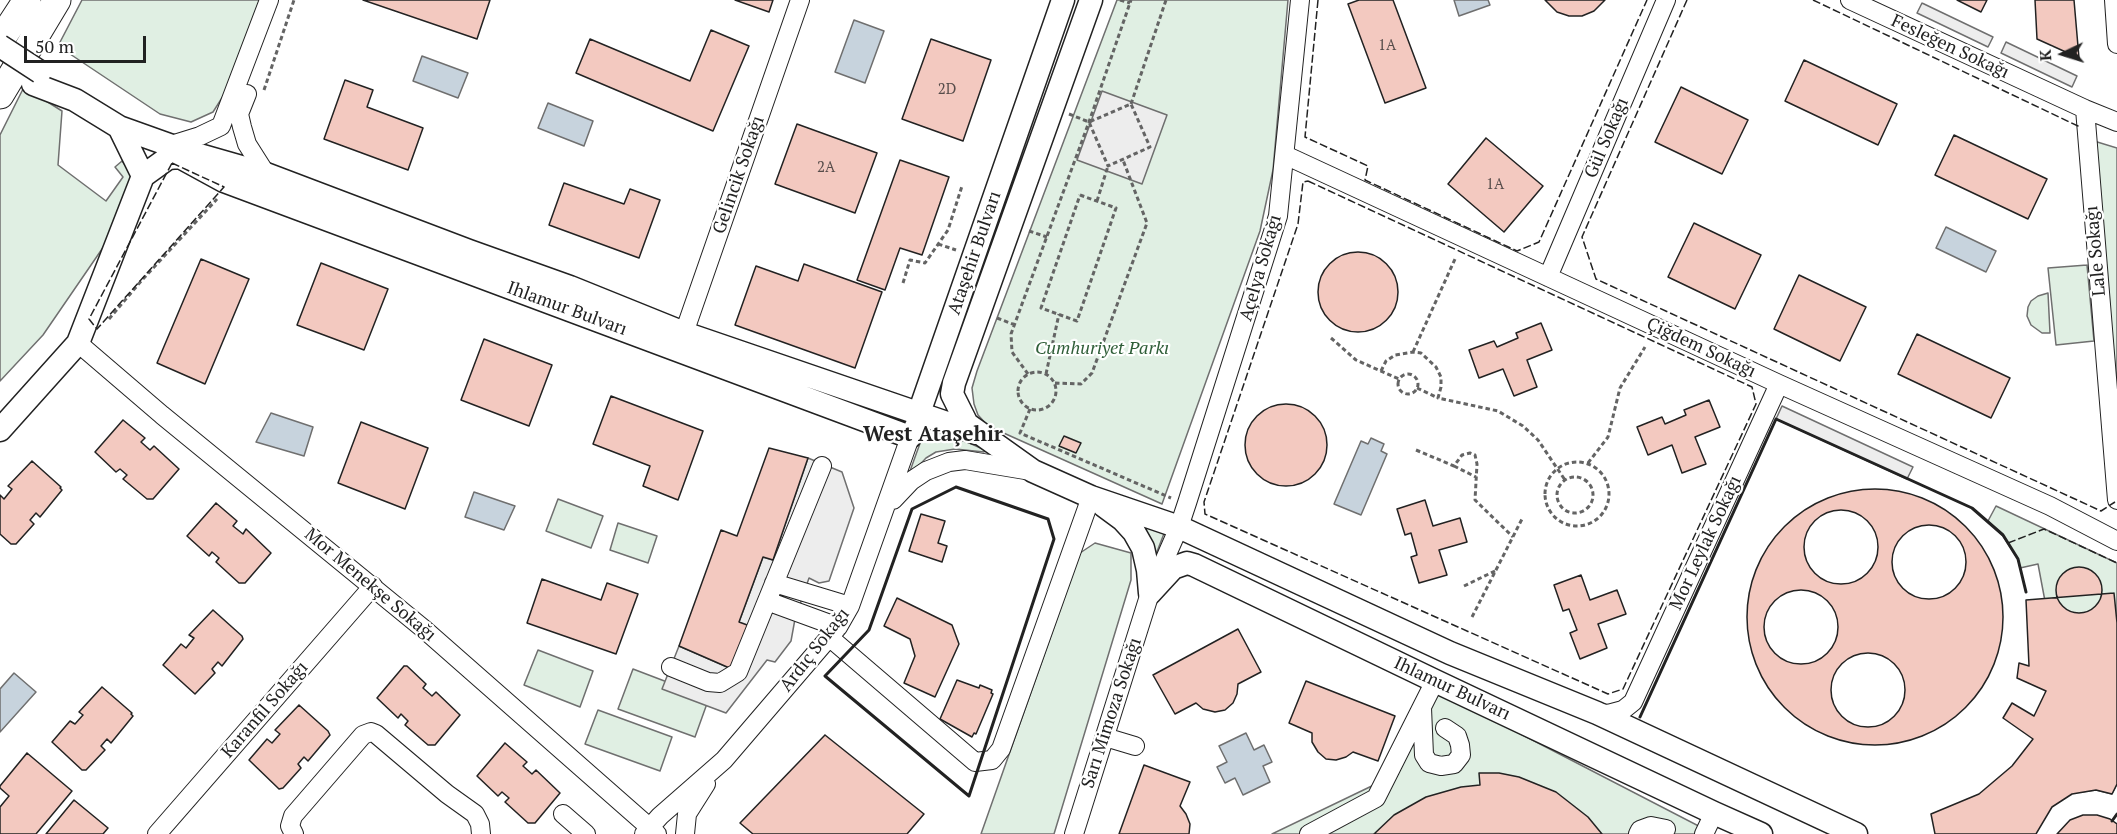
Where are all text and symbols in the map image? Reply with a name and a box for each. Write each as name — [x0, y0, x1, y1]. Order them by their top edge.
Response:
street label: Fesleğen Sokağı — [1888, 10, 2012, 84]
scale bar — [27, 24, 148, 62]
north arrow — [2033, 24, 2093, 84]
text: 50 m — [35, 34, 74, 58]
house number: 1A — [1378, 37, 1396, 55]
text: K — [2034, 49, 2056, 62]
house number: 2D — [938, 81, 956, 99]
street label: Gül Sokağı — [1580, 94, 1634, 182]
street label: Gelincik Sokağı — [709, 113, 769, 237]
house number: 2A — [817, 159, 835, 177]
house number: 1A — [1486, 176, 1504, 194]
street label: Ataşehir Bulvarı — [944, 188, 1006, 318]
street label: Lale Sokağı — [2081, 205, 2111, 297]
street label: Açelya Sokağı — [1236, 212, 1286, 324]
street label: Ihlamur Bulvarı — [504, 277, 630, 341]
street label: Çiğdem Sokağı — [1643, 313, 1759, 383]
park label: Cumhuriyet Parkı — [1035, 338, 1169, 360]
district label: West Ataşehir — [863, 422, 1003, 448]
street label: Mor Leylak Sokağı — [1665, 472, 1747, 614]
street label: Mor Menekşe Sokağı — [300, 524, 440, 646]
street label: Ardıç Sokağı — [776, 604, 854, 696]
street label: Sarı Mimoza Sokağı — [1077, 635, 1147, 791]
street label: Ihlamur Bulvarı — [1390, 653, 1514, 725]
street label: Karanfil Sokağı — [217, 657, 313, 763]

